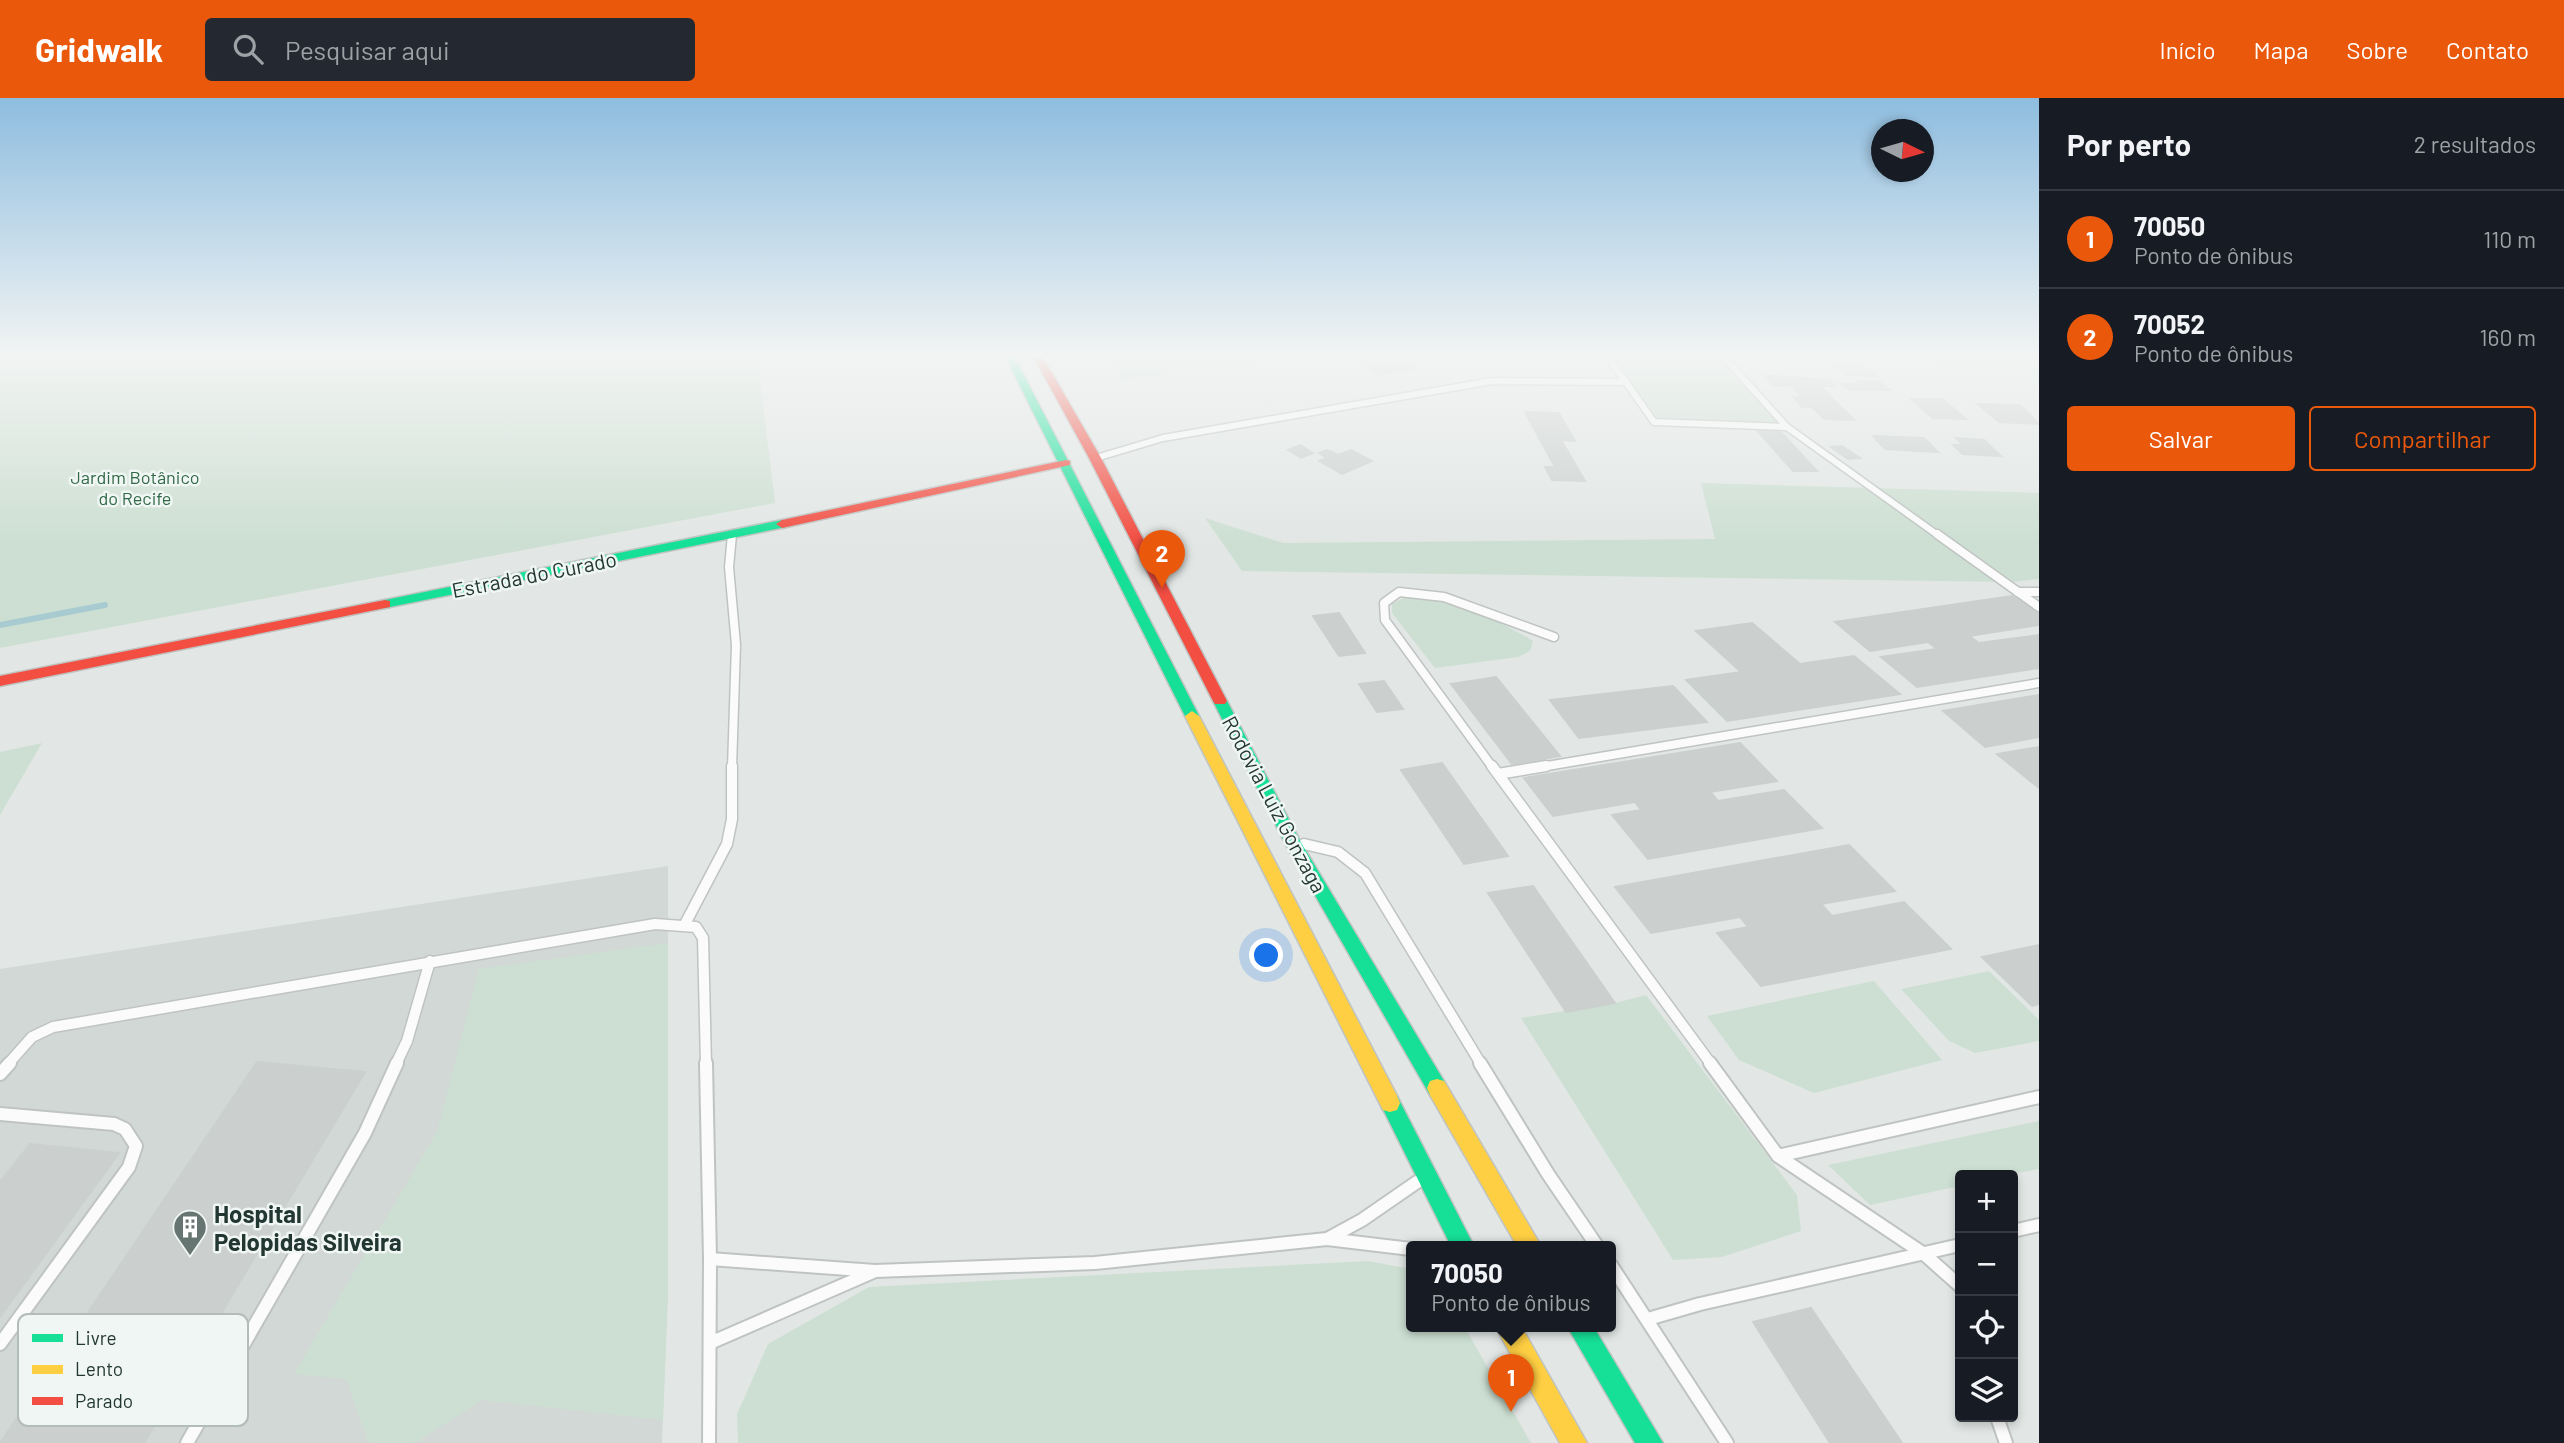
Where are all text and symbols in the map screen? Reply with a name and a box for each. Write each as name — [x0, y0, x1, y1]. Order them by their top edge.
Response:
search box — [205, 18, 695, 81]
text: Gridwalk — [35, 29, 163, 69]
icon: search — [229, 30, 267, 68]
text: Pesquisar aqui — [285, 34, 450, 65]
text: Início — [2160, 35, 2216, 64]
text: Mapa — [2254, 35, 2308, 64]
text: Sobre — [2346, 35, 2408, 64]
text: Contato — [2446, 35, 2529, 64]
north arrow — [1871, 119, 1934, 182]
text: Por perto — [2067, 126, 2191, 162]
text: 2 resultados — [2414, 130, 2536, 158]
text: 70050 — [2134, 210, 2205, 241]
text: 1 — [2086, 225, 2094, 253]
text: 110 m — [2483, 225, 2536, 253]
text: Ponto de ônibus — [2134, 241, 2293, 269]
text: 70052 — [2134, 308, 2205, 339]
text: 2 — [2084, 323, 2096, 351]
text: 160 m — [2479, 323, 2536, 351]
text: Ponto de ônibus — [2134, 339, 2293, 367]
button: Salvar — [2067, 406, 2295, 471]
button: Compartilhar — [2309, 406, 2536, 471]
park label: Jardim Botânico do Recife — [70, 466, 200, 509]
pin: 2 — [1139, 530, 1185, 588]
street label: Estrada do Curado — [449, 546, 619, 602]
street label: Rodovia Luiz Gonzaga — [1218, 711, 1332, 897]
your location — [1249, 938, 1283, 972]
map controls — [1955, 1170, 2018, 1422]
button: + — [1955, 1170, 2018, 1233]
place label: Hospital Pelopidas Silveira — [214, 1199, 402, 1256]
building icon: Hospital Pelopidas Silveira — [171, 1208, 209, 1257]
button: − — [1955, 1233, 2018, 1296]
popup — [1406, 1241, 1616, 1332]
text: 70050 — [1431, 1257, 1503, 1288]
text: Ponto de ônibus — [1431, 1288, 1591, 1316]
button: locate — [1955, 1296, 2018, 1359]
legend — [18, 1314, 248, 1426]
text: Livre — [75, 1326, 117, 1349]
pin: 1 — [1488, 1354, 1534, 1412]
text: Lento — [75, 1357, 123, 1380]
button: layers — [1955, 1359, 2018, 1422]
text: Parado — [75, 1389, 133, 1412]

